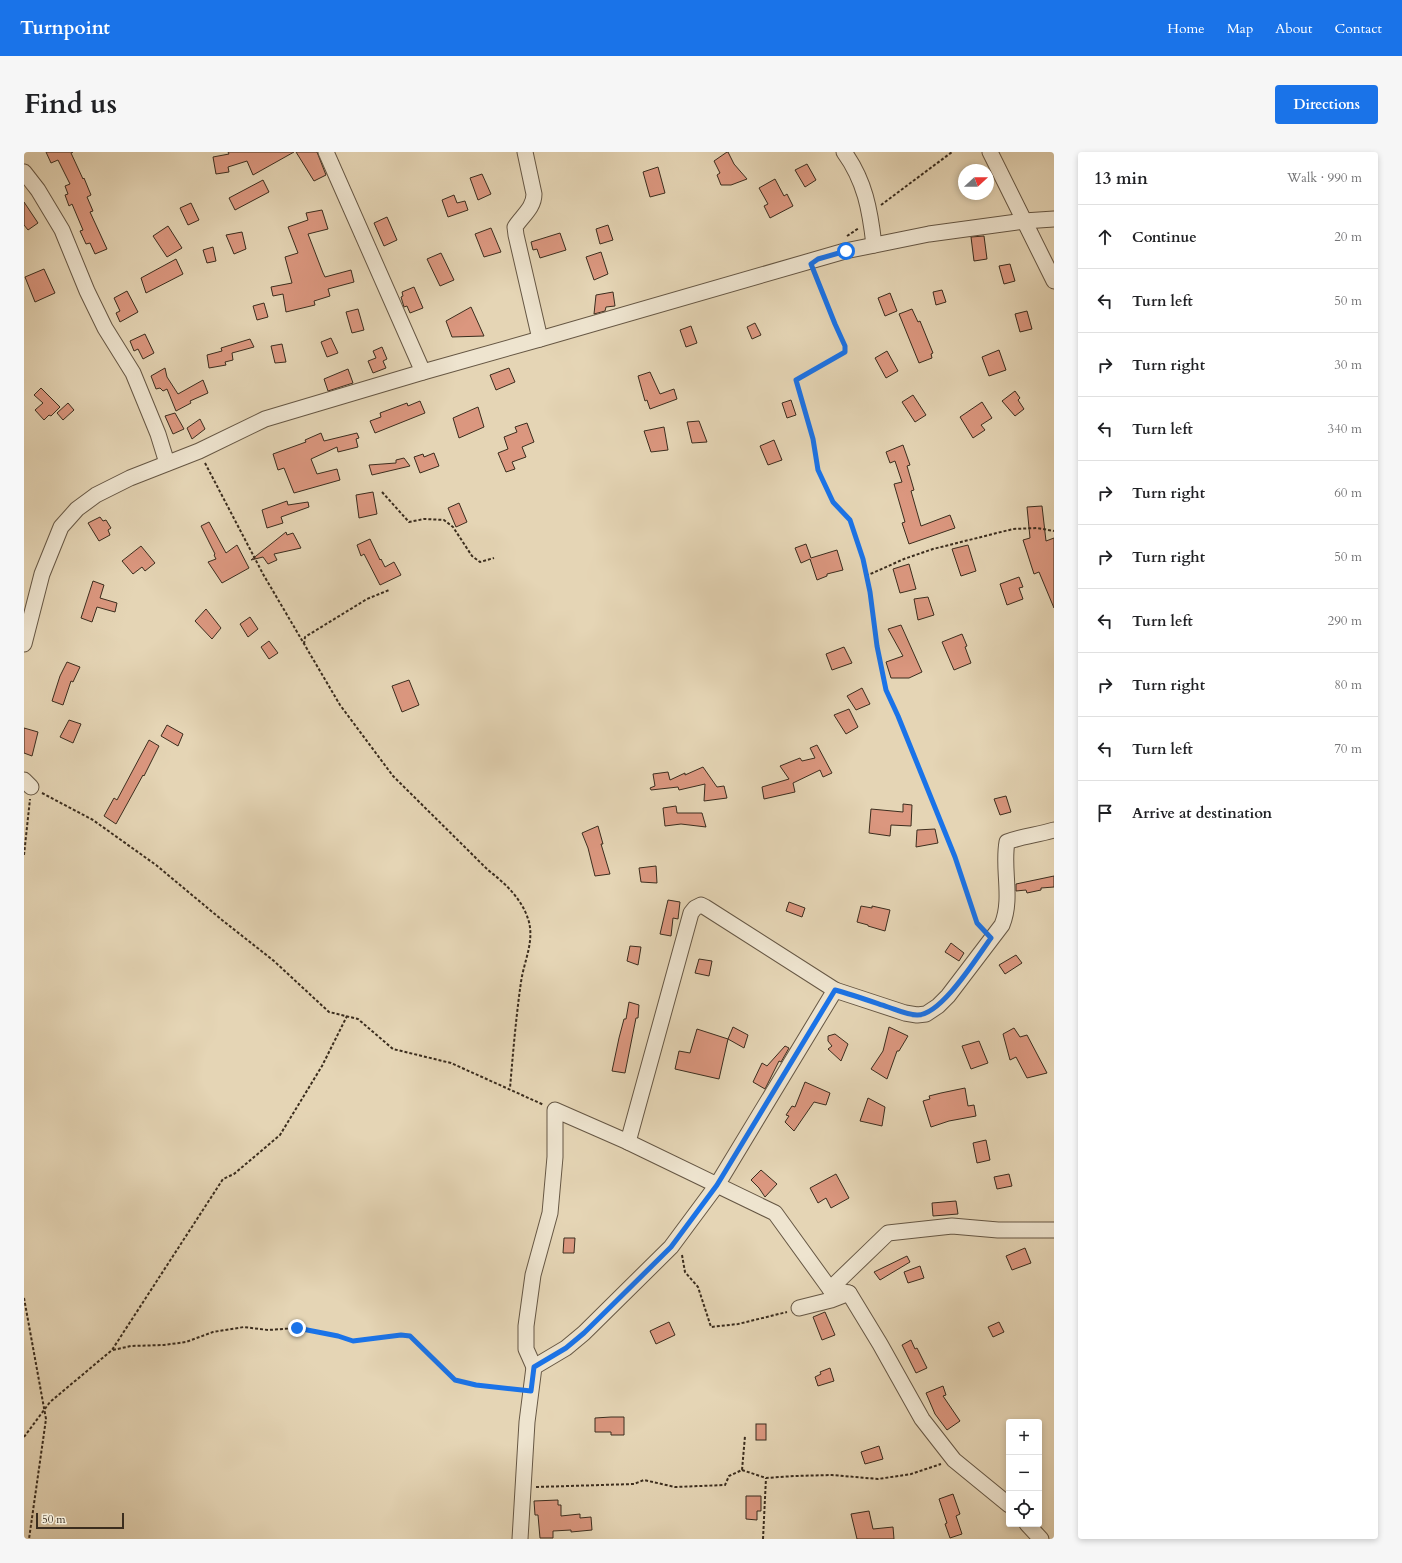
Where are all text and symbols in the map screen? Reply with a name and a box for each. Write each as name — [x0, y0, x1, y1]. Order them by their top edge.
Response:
text: Turnpoint — [20, 15, 110, 41]
text: Home — [1167, 19, 1205, 38]
text: Map — [1227, 19, 1253, 38]
text: About — [1275, 19, 1312, 38]
text: Contact — [1334, 19, 1382, 38]
text: Find us — [24, 85, 117, 123]
button: Directions — [1275, 85, 1378, 124]
north arrow — [958, 164, 994, 200]
text: 13 min — [1094, 167, 1148, 190]
text: Walk · 990 m — [1287, 169, 1362, 187]
icon: ahead — [1094, 226, 1116, 248]
text: Continue — [1132, 227, 1197, 247]
text: 20 m — [1334, 228, 1362, 246]
route start — [837, 242, 855, 260]
icon: left — [1094, 290, 1116, 312]
text: Turn left — [1132, 291, 1193, 311]
text: 50 m — [1334, 292, 1362, 310]
icon: right — [1094, 354, 1116, 376]
text: Turn right — [1132, 355, 1205, 375]
text: 30 m — [1334, 356, 1362, 374]
icon: left — [1094, 418, 1116, 440]
text: Turn left — [1132, 419, 1193, 439]
text: 340 m — [1328, 420, 1362, 438]
icon: right — [1094, 482, 1116, 504]
text: Turn right — [1132, 483, 1205, 503]
text: 60 m — [1334, 484, 1362, 502]
icon: right — [1094, 546, 1116, 568]
text: Turn right — [1132, 547, 1205, 567]
text: 50 m — [1334, 548, 1362, 566]
icon: left — [1094, 610, 1116, 632]
text: Turn left — [1132, 611, 1193, 631]
text: 290 m — [1328, 612, 1362, 630]
icon: right — [1094, 674, 1116, 696]
text: Turn right — [1132, 675, 1205, 695]
text: 80 m — [1334, 676, 1362, 694]
icon: left — [1094, 738, 1116, 760]
text: Turn left — [1132, 739, 1193, 759]
text: 70 m — [1334, 740, 1362, 758]
icon: arrive — [1094, 802, 1116, 824]
text: Arrive at destination — [1132, 803, 1272, 823]
route end — [288, 1319, 306, 1337]
map controls — [1006, 1419, 1042, 1527]
button: + — [1006, 1419, 1042, 1455]
button: − — [1006, 1455, 1042, 1491]
button: locate — [1006, 1491, 1042, 1527]
scale bar — [36, 1511, 124, 1530]
text: 50 m — [42, 1512, 66, 1527]

